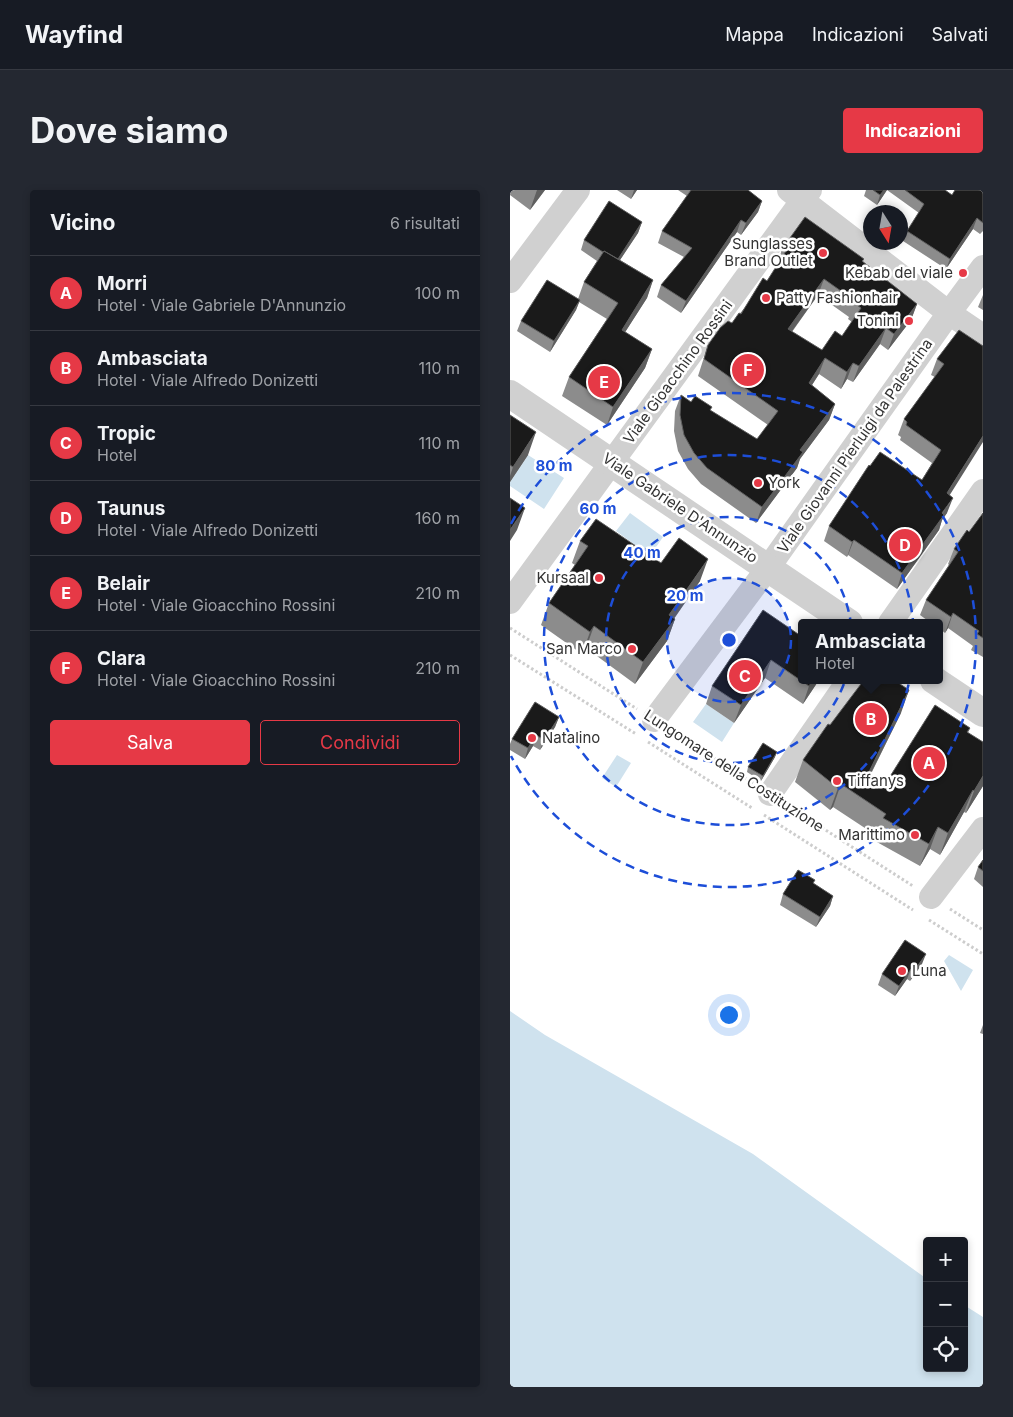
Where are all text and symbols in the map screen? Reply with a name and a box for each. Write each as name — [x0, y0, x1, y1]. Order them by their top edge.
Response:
text: Wayfind — [25, 20, 123, 49]
text: Mappa — [725, 24, 784, 45]
text: Indicazioni — [812, 24, 904, 45]
text: Salvati — [932, 24, 988, 45]
button: Indicazioni — [843, 108, 983, 153]
text: Dove siamo — [30, 109, 228, 151]
north arrow — [863, 205, 908, 250]
text: Vicino — [50, 210, 115, 235]
text: 6 risultati — [390, 213, 460, 233]
place label: Sunglasses Brand Outlet — [724, 234, 813, 270]
marker: Sunglasses Brand Outlet — [817, 247, 829, 259]
place label: Kebab del viale — [845, 263, 953, 282]
marker: Kebab del viale — [957, 267, 969, 279]
text: Morri — [97, 272, 147, 295]
text: A — [60, 283, 72, 303]
text: 100 m — [415, 283, 460, 303]
place label: Patty Fashionhair — [776, 288, 899, 307]
marker: Patty Fashionhair — [760, 292, 772, 304]
text: Hotel · Viale Gabriele D'Annunzio — [97, 295, 346, 315]
street label: Viale Gioacchino Rossini — [619, 296, 736, 447]
place label: Tonini — [857, 311, 899, 330]
marker: Tonini — [903, 315, 915, 327]
street label: Viale Giovanni Pierluigi da Palestrina — [773, 335, 936, 557]
text: Ambasciata — [97, 347, 208, 370]
pin: F — [732, 351, 764, 389]
text: B — [61, 358, 71, 378]
text: 110 m — [418, 358, 460, 378]
pin: E — [588, 363, 620, 401]
text: Hotel · Viale Alfredo Donizetti — [97, 370, 318, 390]
text: Tropic — [97, 422, 156, 445]
text: C — [60, 433, 72, 453]
text: 110 m — [418, 433, 460, 453]
text: Hotel — [97, 445, 137, 465]
street label: Viale Gabriele D'Annunzio — [599, 448, 762, 567]
text: 80 m — [535, 456, 573, 475]
place label: York — [768, 473, 801, 492]
marker: York — [752, 477, 764, 489]
text: Taunus — [97, 497, 165, 520]
text: 60 m — [579, 499, 617, 518]
text: D — [60, 508, 72, 528]
text: 160 m — [415, 508, 460, 528]
text: Hotel · Viale Alfredo Donizetti — [97, 520, 318, 540]
pin: D — [889, 526, 921, 564]
text: 40 m — [623, 543, 661, 562]
place label: Kursaal — [537, 568, 589, 587]
text: Belair — [97, 572, 150, 595]
marker: Kursaal — [593, 572, 605, 584]
text: E — [61, 583, 71, 603]
text: 210 m — [415, 583, 460, 603]
text: 20 m — [667, 586, 703, 605]
text: Hotel · Viale Gioacchino Rossini — [97, 595, 335, 615]
popup — [798, 619, 943, 684]
text: Ambasciata — [815, 630, 926, 653]
centre of rings — [720, 631, 738, 649]
place label: San Marco — [546, 639, 622, 658]
marker: San Marco — [626, 643, 638, 655]
text: Clara — [97, 647, 146, 670]
text: Hotel — [815, 653, 855, 673]
pin: C — [729, 657, 761, 695]
text: F — [61, 658, 71, 678]
text: 210 m — [415, 658, 460, 678]
text: Hotel · Viale Gioacchino Rossini — [97, 670, 335, 690]
pin: B — [855, 700, 887, 738]
street label: Lungomare della Costituzione — [641, 705, 828, 836]
button: Salva — [50, 720, 250, 765]
button: Condividi — [260, 720, 460, 765]
place label: Natalino — [542, 728, 600, 747]
marker: Natalino — [526, 732, 538, 744]
pin: A — [913, 744, 945, 782]
place label: Tiffanys — [847, 771, 904, 790]
marker: Tiffanys — [831, 775, 843, 787]
place label: Marittimo — [838, 825, 905, 844]
marker: Marittimo — [909, 829, 921, 841]
place label: Luna — [912, 961, 947, 980]
marker: Luna — [896, 965, 908, 977]
your location — [716, 1002, 742, 1028]
map controls — [923, 1237, 968, 1372]
button: + — [923, 1237, 968, 1282]
button: − — [923, 1282, 968, 1327]
button: locate — [923, 1327, 968, 1372]

